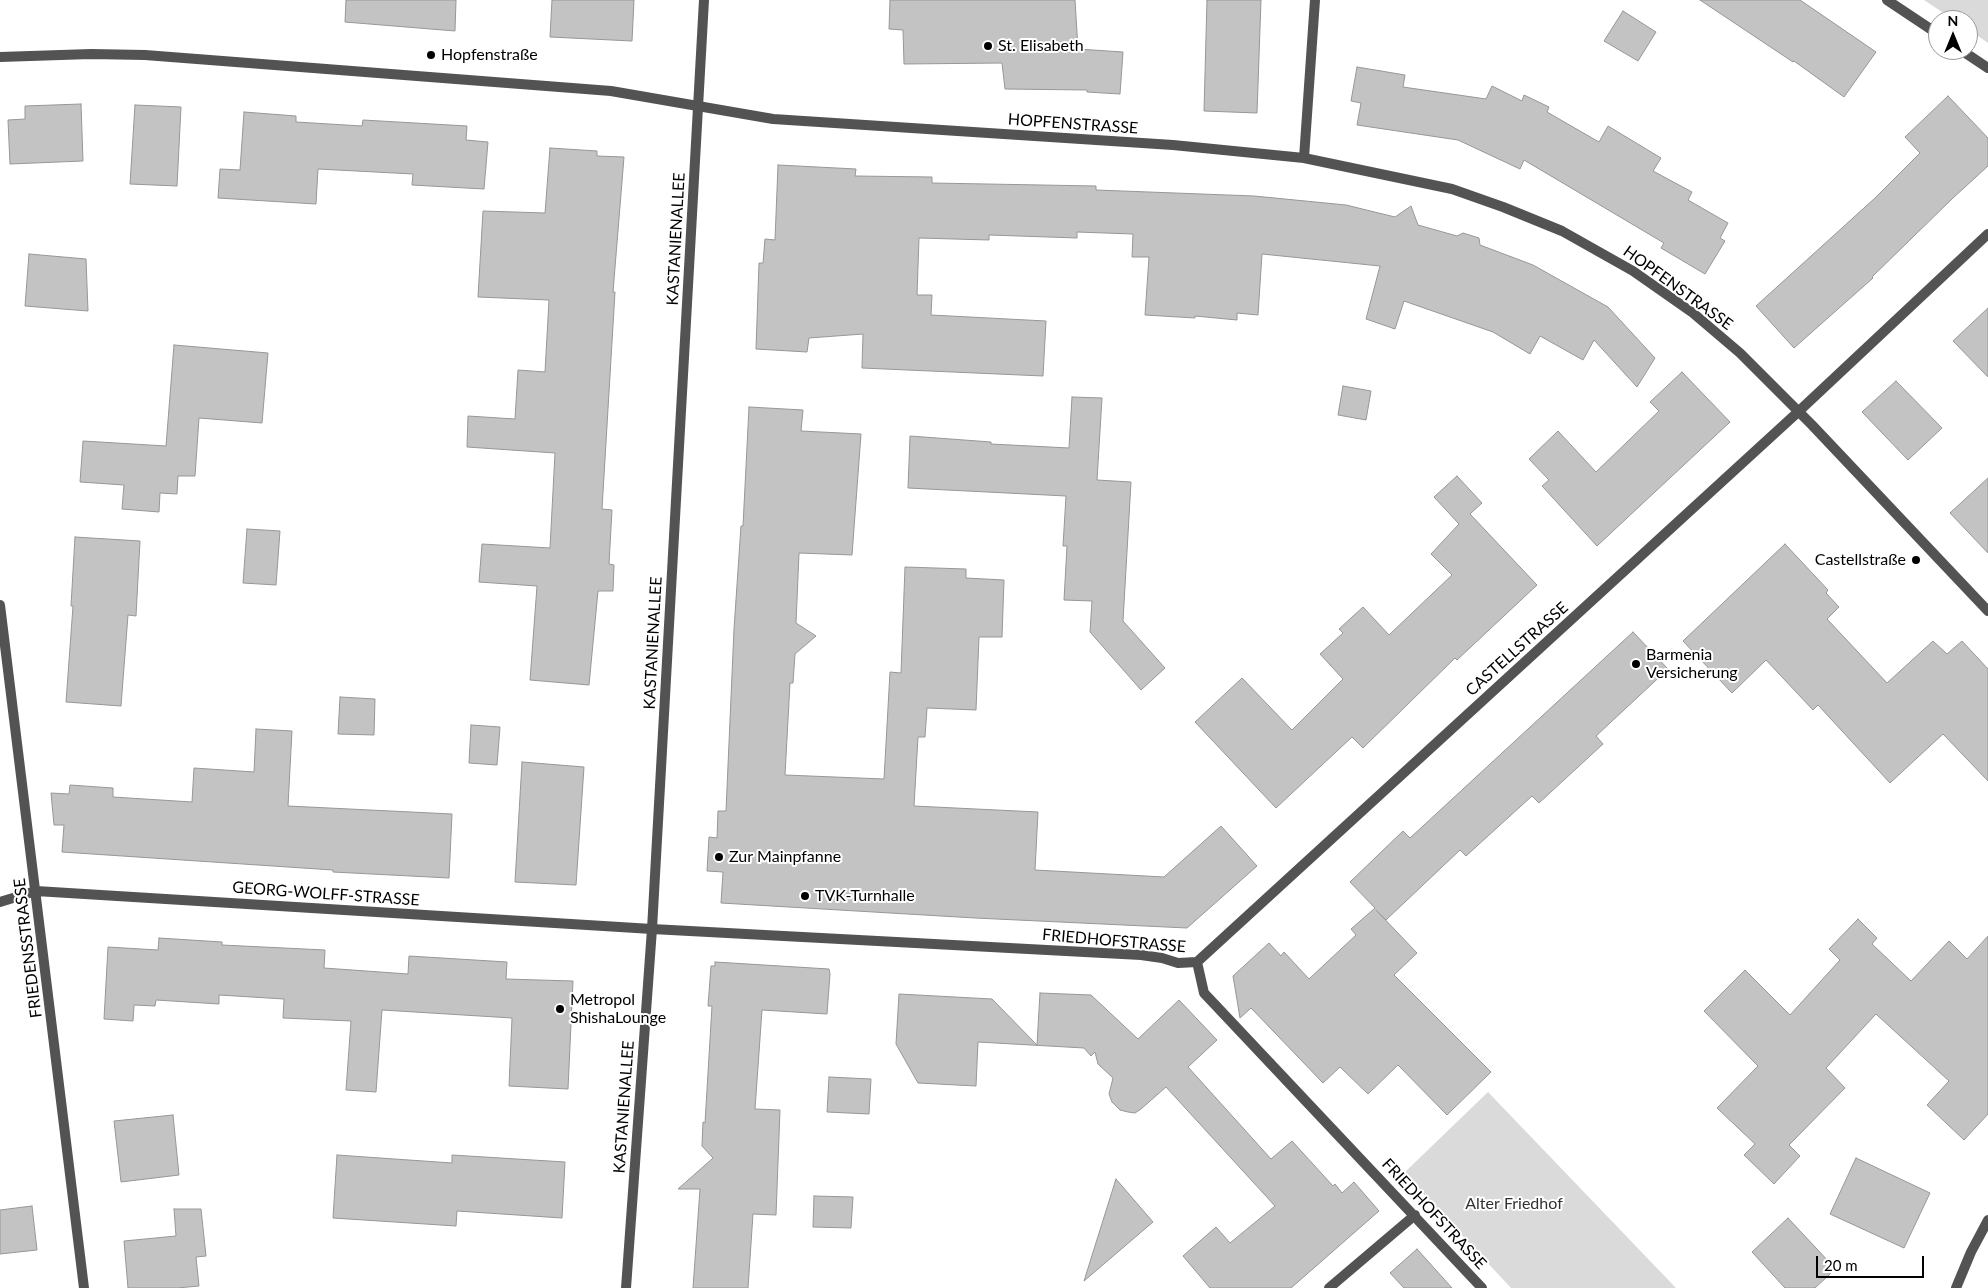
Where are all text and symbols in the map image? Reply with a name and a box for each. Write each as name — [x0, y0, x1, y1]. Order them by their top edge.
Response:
north arrow — [1928, 10, 1978, 60]
text: N — [1948, 12, 1958, 29]
place label: St. Elisabeth — [998, 36, 1084, 56]
marker: St. Elisabeth — [982, 40, 994, 52]
place label: Hopfenstraße — [441, 45, 538, 65]
marker: Hopfenstraße — [425, 49, 437, 61]
street label: HOPFENSTRASSE — [1007, 110, 1139, 138]
street label: KASTANIENALLEE — [663, 172, 689, 306]
street label: HOPFENSTRASSE — [1619, 242, 1737, 334]
place label: Castellstraße — [1815, 550, 1906, 570]
marker: Castellstraße — [1910, 554, 1922, 566]
street label: KASTANIENALLEE — [640, 576, 666, 710]
street label: CASTELLSTRASSE — [1462, 598, 1572, 700]
place label: Barmenia Versicherung — [1646, 645, 1738, 683]
marker: Barmenia Versicherung — [1630, 658, 1642, 670]
place label: Zur Mainpfanne — [729, 847, 841, 867]
marker: Zur Mainpfanne — [713, 851, 725, 863]
street label: FRIEDENSSTRASSE — [10, 877, 46, 1019]
street label: GEORG-WOLFF-STRASSE — [232, 878, 420, 910]
place label: TVK-Turnhalle — [815, 886, 915, 906]
marker: TVK-Turnhalle — [799, 890, 811, 902]
street label: FRIEDHOFSTRASSE — [1041, 925, 1187, 957]
place label: Metropol ShishaLounge — [570, 990, 666, 1028]
marker: Metropol ShishaLounge — [554, 1003, 566, 1015]
street label: KASTANIENALLEE — [610, 1040, 638, 1174]
street label: FRIEDHOFSTRASSE — [1378, 1155, 1490, 1273]
park label: Alter Friedhof — [1465, 1194, 1563, 1214]
scale bar — [1818, 1246, 1926, 1278]
text: 20 m — [1824, 1256, 1858, 1274]

